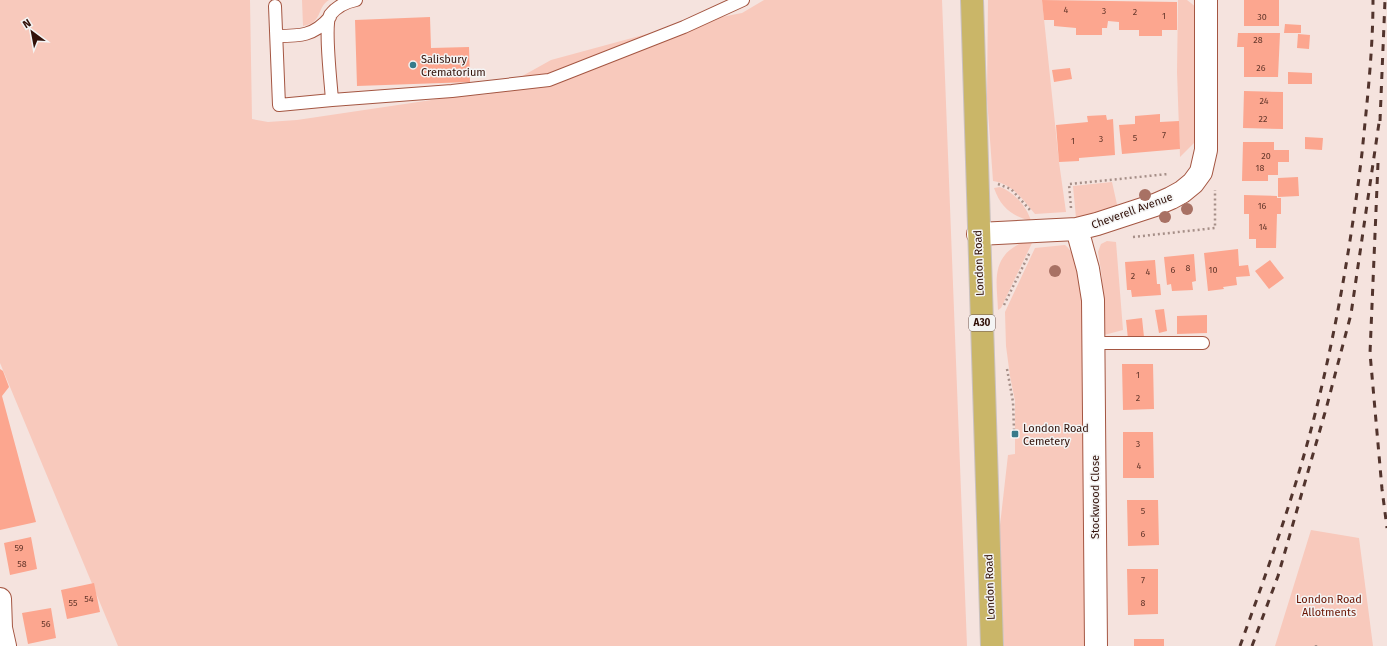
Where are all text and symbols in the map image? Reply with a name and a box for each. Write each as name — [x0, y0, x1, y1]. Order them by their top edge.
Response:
house number: 4 — [1064, 5, 1069, 15]
house number: 3 — [1102, 6, 1106, 16]
house number: 2 — [1133, 7, 1137, 17]
house number: 1 — [1162, 11, 1166, 21]
north arrow — [12, 12, 52, 52]
house number: 30 — [1257, 12, 1267, 22]
text: N — [20, 16, 34, 31]
house number: 28 — [1253, 35, 1263, 45]
place label: Salisbury Crematorium — [421, 53, 486, 79]
marker: Salisbury Crematorium — [408, 60, 418, 70]
house number: 26 — [1256, 63, 1266, 73]
house number: 24 — [1259, 96, 1269, 106]
house number: 22 — [1259, 114, 1267, 124]
house number: 7 — [1162, 130, 1166, 140]
house number: 5 — [1133, 133, 1138, 143]
house number: 3 — [1099, 134, 1103, 144]
house number: 1 — [1071, 136, 1075, 146]
house number: 20 — [1261, 151, 1271, 161]
house number: 18 — [1256, 163, 1264, 173]
street label: Cheverell Avenue — [1090, 190, 1174, 232]
house number: 16 — [1258, 201, 1267, 211]
house number: 14 — [1259, 222, 1268, 232]
street label: London Road — [971, 230, 987, 296]
house number: 8 — [1186, 263, 1191, 273]
house number: 6 — [1171, 265, 1176, 275]
house number: 10 — [1209, 265, 1217, 275]
house number: 4 — [1146, 267, 1151, 277]
house number: 2 — [1131, 271, 1135, 281]
road number: A30 — [969, 315, 995, 331]
house number: 1 — [1136, 370, 1140, 380]
house number: 2 — [1136, 393, 1140, 403]
place label: London Road Cemetery — [1023, 422, 1089, 448]
marker: London Road Cemetery — [1010, 429, 1020, 439]
house number: 3 — [1136, 439, 1140, 449]
street label: Stockwood Close — [1089, 455, 1102, 539]
house number: 4 — [1137, 461, 1142, 471]
house number: 5 — [1141, 506, 1146, 516]
house number: 6 — [1141, 529, 1146, 539]
house number: 59 — [14, 543, 24, 553]
street label: London Road — [982, 554, 998, 620]
house number: 58 — [17, 559, 27, 569]
house number: 7 — [1141, 575, 1145, 585]
park label: London Road Allotments — [1296, 593, 1362, 619]
house number: 54 — [84, 594, 94, 604]
house number: 55 — [69, 598, 78, 608]
house number: 8 — [1141, 598, 1146, 608]
house number: 56 — [41, 619, 51, 629]

